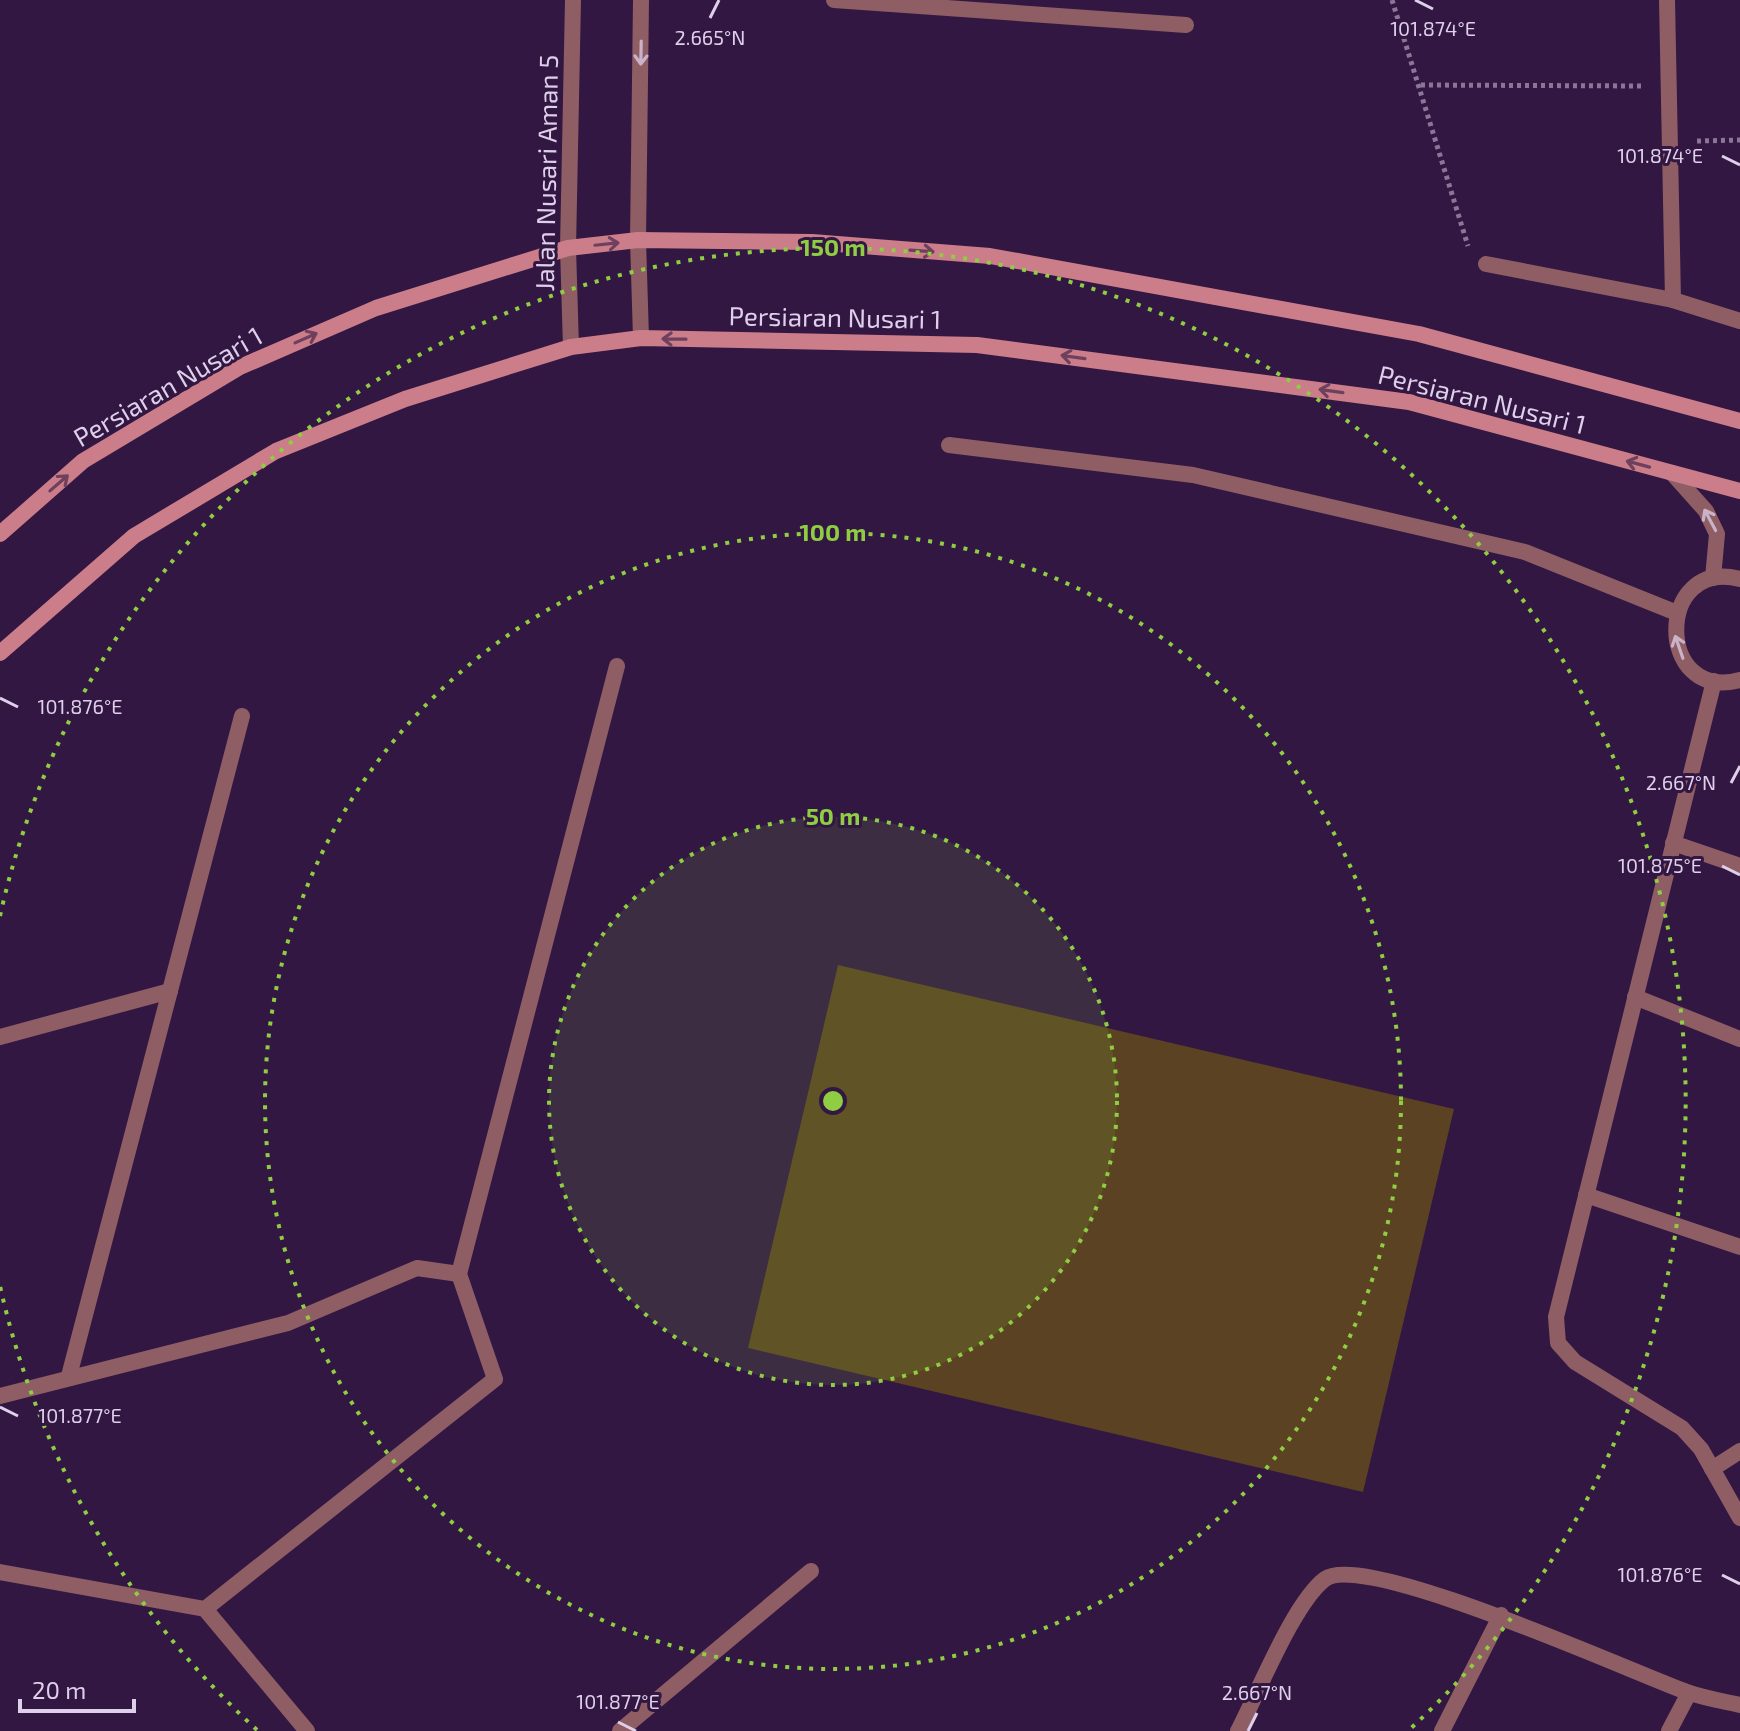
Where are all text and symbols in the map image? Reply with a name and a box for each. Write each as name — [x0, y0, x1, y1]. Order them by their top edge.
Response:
text: 101.874°E — [1390, 16, 1476, 40]
text: 2.665°N — [675, 25, 745, 49]
one-way arrow — [633, 39, 649, 66]
street label: Jalan Nusari Aman 5 — [528, 54, 563, 292]
text: 101.874°E — [1617, 143, 1703, 167]
text: 150 m — [800, 232, 866, 261]
one-way arrow — [593, 236, 620, 251]
one-way arrow — [908, 244, 935, 259]
street label: Persiaran Nusari 1 — [728, 299, 942, 334]
street label: Persiaran Nusari 1 — [67, 319, 267, 452]
one-way arrow — [294, 330, 318, 345]
one-way arrow — [661, 331, 688, 347]
one-way arrow — [1060, 350, 1087, 365]
street label: Persiaran Nusari 1 — [1375, 358, 1589, 439]
one-way arrow — [1318, 384, 1344, 399]
one-way arrow — [1625, 456, 1651, 471]
one-way arrow — [48, 474, 68, 492]
one-way arrow — [1701, 508, 1717, 532]
text: 100 m — [800, 517, 866, 546]
one-way arrow — [1671, 635, 1686, 660]
text: 101.876°E — [38, 694, 122, 718]
text: 2.667°N — [1646, 770, 1716, 794]
text: 50 m — [806, 801, 860, 830]
text: 101.875°E — [1618, 853, 1702, 877]
centre of rings — [819, 1087, 847, 1115]
text: 101.877°E — [38, 1403, 122, 1427]
text: 101.876°E — [1618, 1562, 1702, 1586]
scale bar — [20, 1663, 134, 1713]
text: 20 m — [32, 1675, 86, 1704]
text: 2.667°N — [1222, 1680, 1292, 1704]
text: 101.877°E — [576, 1689, 660, 1713]

